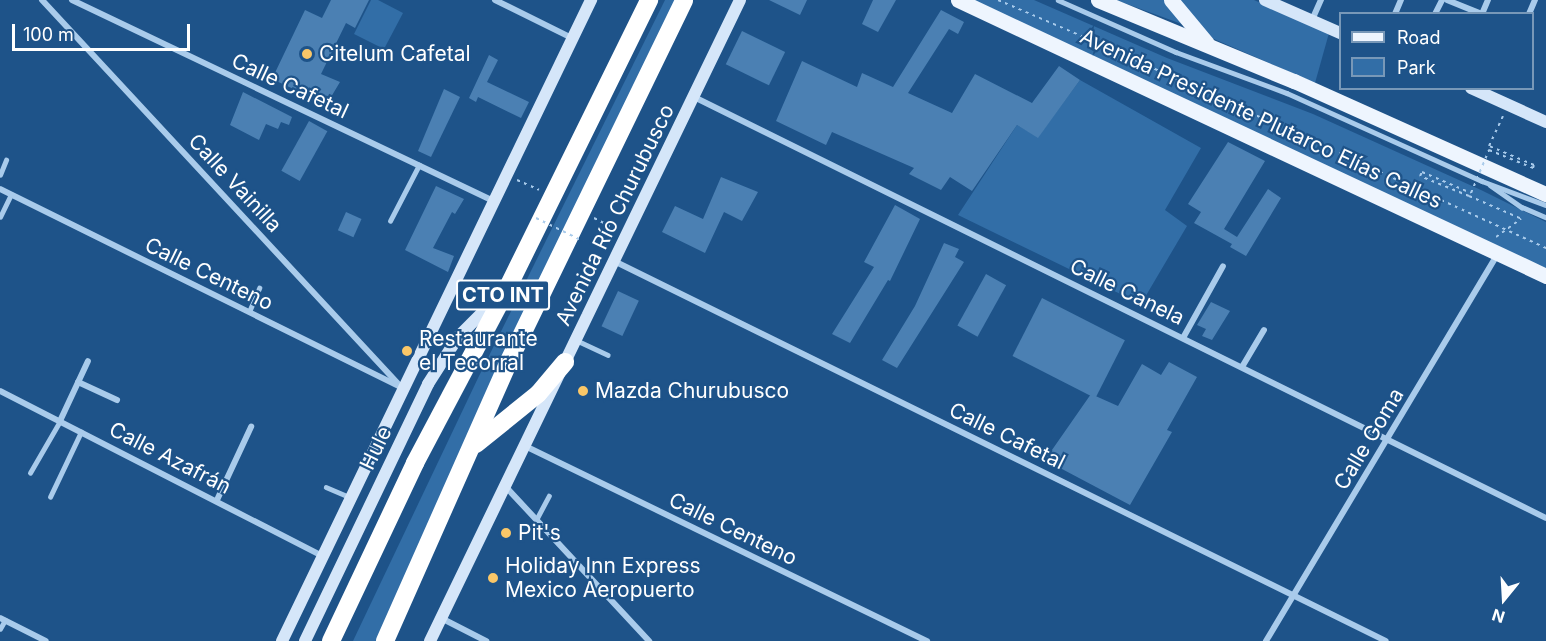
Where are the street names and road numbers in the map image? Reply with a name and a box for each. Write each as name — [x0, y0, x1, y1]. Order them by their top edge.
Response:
street label: Avenida Presidente Plutarco Elías Calles — [1076, 24, 1446, 214]
street label: Calle Cafetal — [228, 48, 352, 124]
street label: Avenida Río Churubusco — [550, 100, 680, 330]
street label: Calle Vainilla — [183, 129, 287, 237]
street label: Calle Centeno — [141, 232, 277, 316]
street label: Calle Canela — [1066, 253, 1188, 331]
road number: CTO INT — [455, 278, 551, 312]
street label: Calle Goma — [1329, 384, 1409, 494]
street label: Calle Cafetal — [945, 397, 1069, 475]
street label: Calle Azafrán — [105, 417, 235, 499]
street label: Hule — [355, 422, 397, 474]
street label: Calle Centeno — [665, 487, 801, 571]

